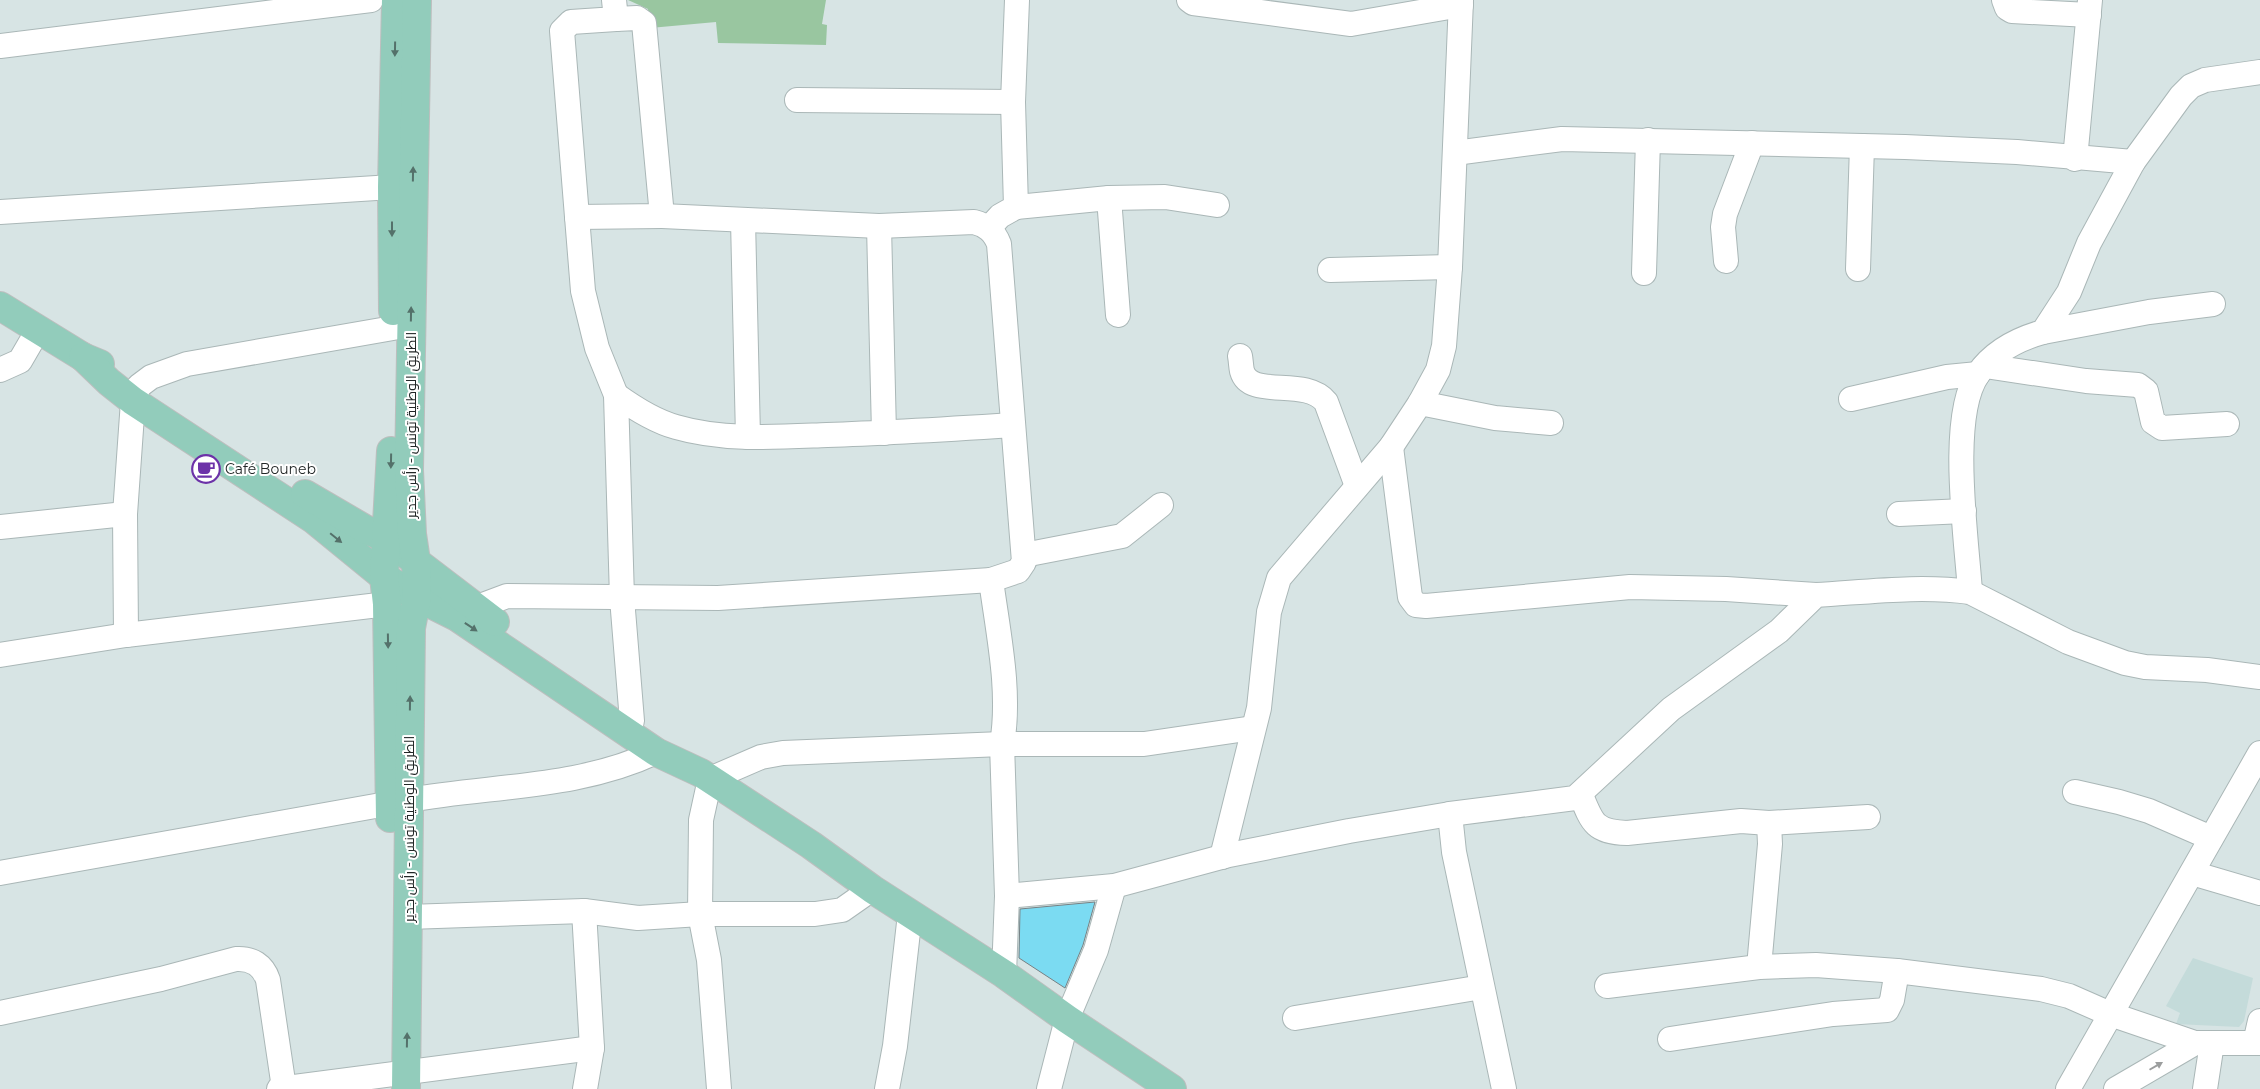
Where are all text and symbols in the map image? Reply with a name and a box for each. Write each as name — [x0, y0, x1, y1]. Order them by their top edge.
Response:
one-way arrow — [390, 41, 398, 57]
one-way arrow — [409, 165, 417, 181]
one-way arrow — [388, 221, 396, 237]
one-way arrow — [407, 305, 415, 321]
street label: الطريق الوطنية تونس - رأس جدير — [402, 332, 420, 519]
one-way arrow — [387, 453, 395, 469]
cafe icon: Café Bouneb — [191, 454, 221, 484]
place label: Café Bouneb — [225, 460, 316, 478]
one-way arrow — [329, 532, 342, 543]
one-way arrow — [464, 622, 478, 632]
one-way arrow — [384, 633, 392, 649]
one-way arrow — [406, 695, 414, 711]
street label: الطريق الوطنية تونس - رأس جدير — [400, 736, 418, 923]
one-way arrow — [403, 1032, 411, 1048]
one-way arrow — [2149, 1061, 2162, 1070]

